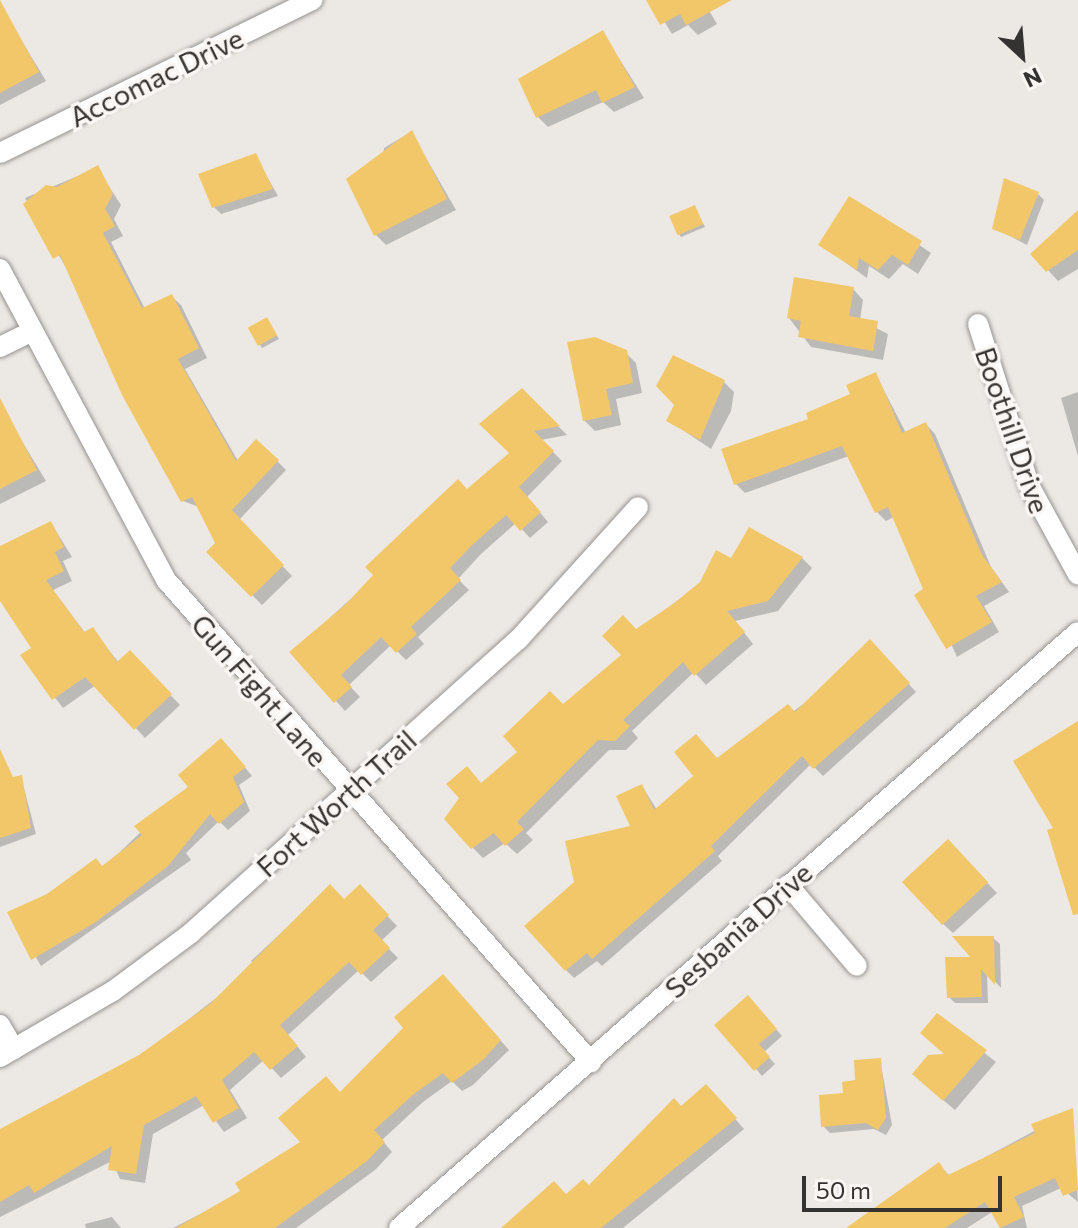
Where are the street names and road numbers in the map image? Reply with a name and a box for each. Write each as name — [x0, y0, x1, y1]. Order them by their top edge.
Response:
street label: Accomac Drive — [64, 20, 248, 134]
street label: Boothill Drive — [969, 343, 1057, 517]
street label: Gun Fight Lane — [185, 607, 335, 773]
street label: Fort Worth Trail — [249, 723, 423, 883]
street label: Sesbania Drive — [658, 855, 818, 1005]

